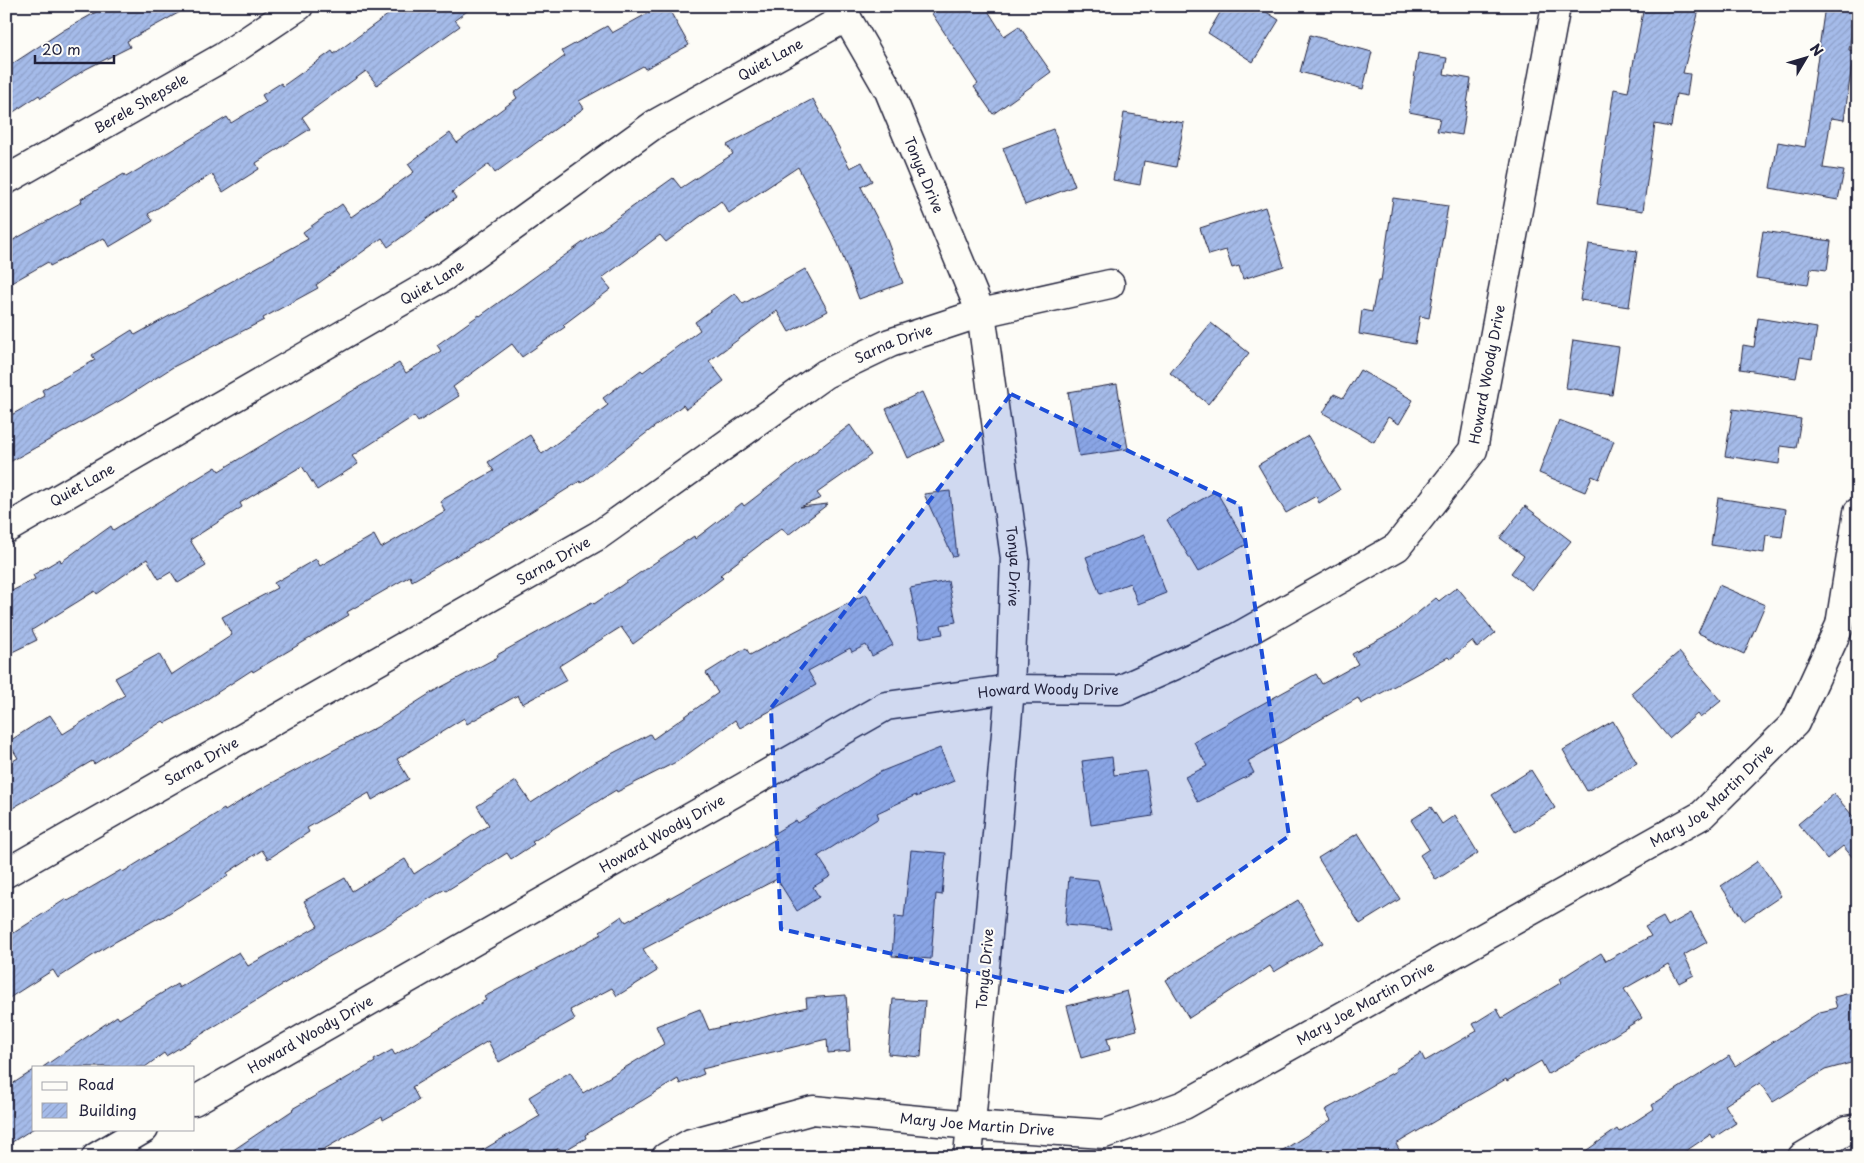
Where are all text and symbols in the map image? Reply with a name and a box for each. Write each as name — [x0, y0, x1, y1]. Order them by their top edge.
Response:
scale bar — [35, 32, 114, 64]
north arrow — [1782, 32, 1832, 82]
street label: Quiet Lane — [734, 33, 807, 86]
text: 20 m — [42, 37, 81, 60]
text: N — [1805, 39, 1828, 61]
street label: Berele Shepsele — [90, 68, 192, 138]
street label: Tonya Drive — [899, 133, 949, 216]
street label: Quiet Lane — [396, 255, 468, 310]
street label: Howard Woody Drive — [1463, 303, 1510, 446]
street label: Sarna Drive — [851, 319, 935, 368]
street label: Quiet Lane — [46, 458, 118, 512]
street label: Tonya Drive — [1001, 525, 1026, 607]
street label: Sarna Drive — [512, 531, 594, 590]
street label: Howard Woody Drive — [976, 678, 1119, 703]
street label: Sarna Drive — [160, 732, 242, 791]
street label: Mary Joe Martin Drive — [1646, 739, 1778, 852]
street label: Howard Woody Drive — [595, 789, 728, 877]
street label: Tonya Drive — [971, 928, 998, 1010]
street label: Mary Joe Martin Drive — [1292, 956, 1438, 1050]
street label: Howard Woody Drive — [244, 990, 377, 1078]
legend — [32, 1066, 195, 1130]
text: Road — [78, 1072, 114, 1095]
text: Building — [78, 1098, 137, 1121]
street label: Mary Joe Martin Drive — [899, 1107, 1055, 1141]

